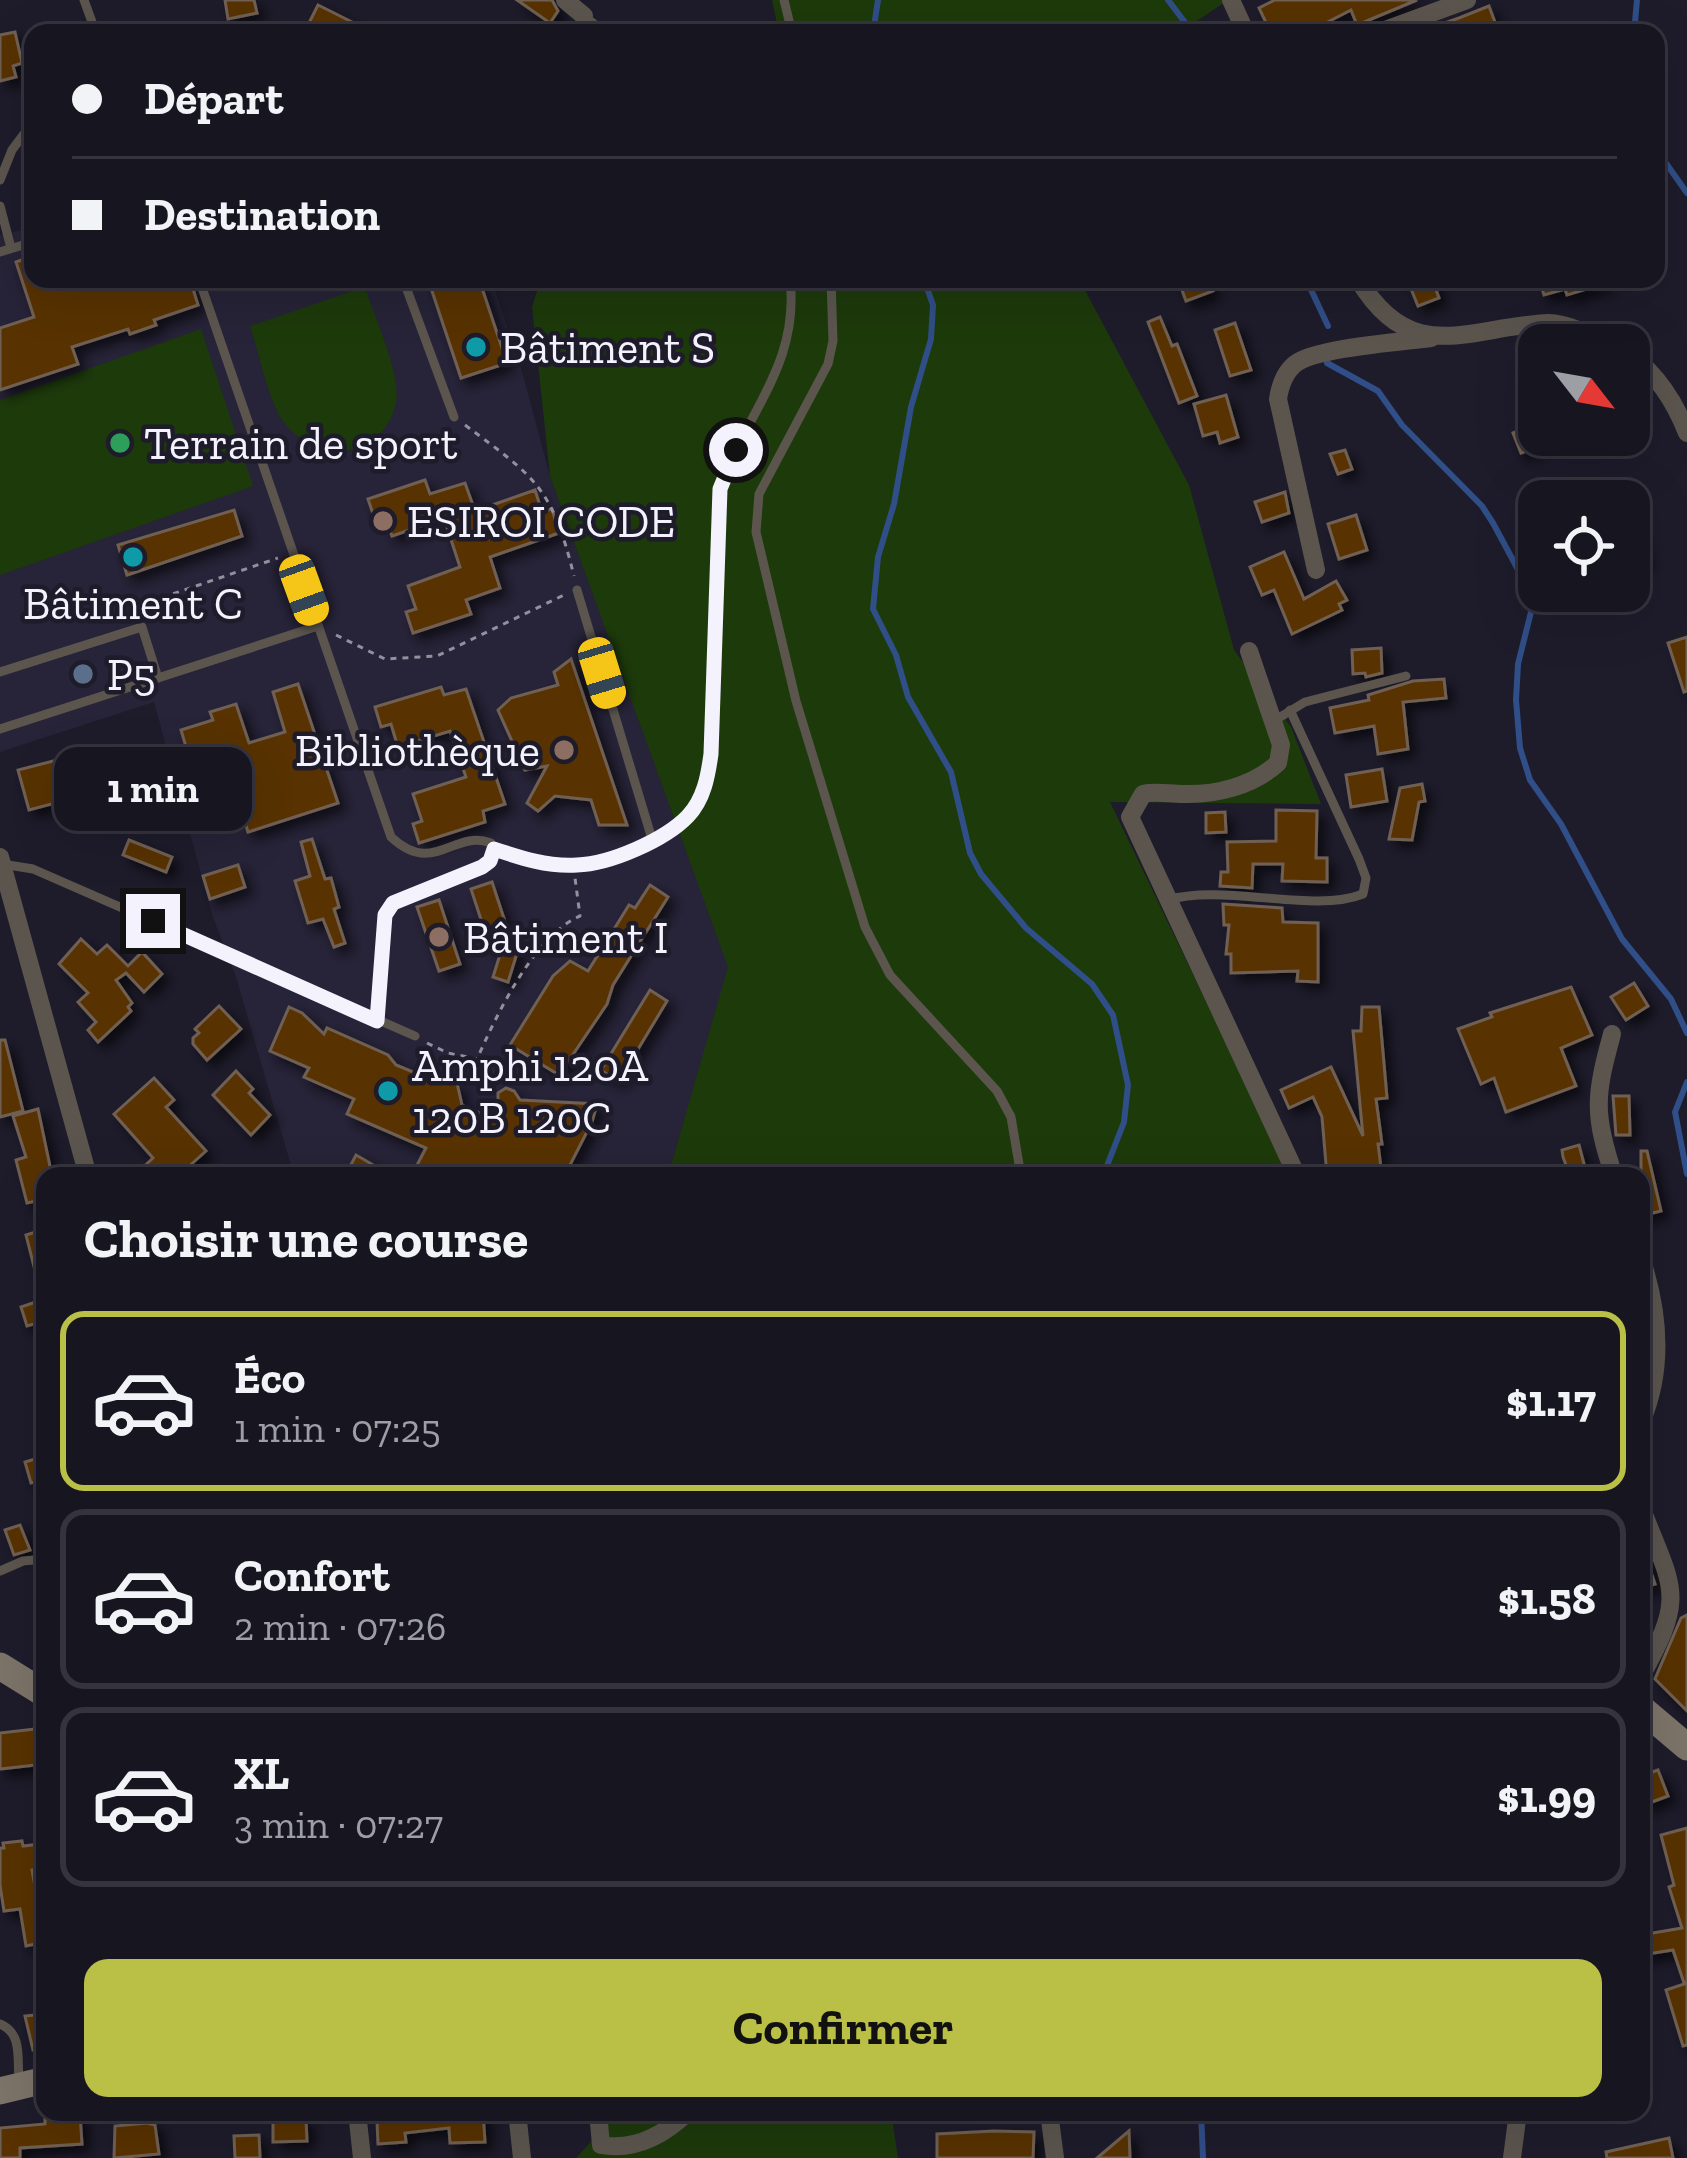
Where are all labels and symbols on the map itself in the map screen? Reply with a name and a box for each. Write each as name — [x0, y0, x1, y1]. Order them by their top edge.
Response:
place label: Bâtiment S — [500, 321, 715, 375]
north arrow — [1518, 324, 1650, 456]
marker: Bâtiment S — [463, 334, 489, 360]
place label: Terrain de sport — [144, 417, 458, 471]
route start — [709, 423, 763, 477]
marker: Terrain de sport — [107, 430, 133, 456]
place label: ESIROI CODE — [407, 495, 675, 549]
marker: ESIROI CODE — [370, 508, 396, 534]
marker: Bâtiment C — [120, 544, 146, 570]
car — [275, 550, 333, 630]
place label: Bâtiment C — [23, 577, 243, 631]
car — [574, 633, 630, 713]
place label: P5 — [107, 648, 156, 702]
marker: P5 — [70, 661, 96, 687]
place label: Bibliothèque — [295, 724, 540, 778]
marker: Bibliothèque — [551, 737, 577, 763]
callout: 1 min — [54, 747, 252, 831]
route end — [126, 894, 180, 948]
place label: Bâtiment I — [463, 911, 668, 965]
marker: Bâtiment I — [426, 924, 452, 950]
place label: Amphi 120A 120B 120C — [412, 1039, 649, 1145]
marker: Amphi 120A 120B 120C — [375, 1078, 401, 1104]

